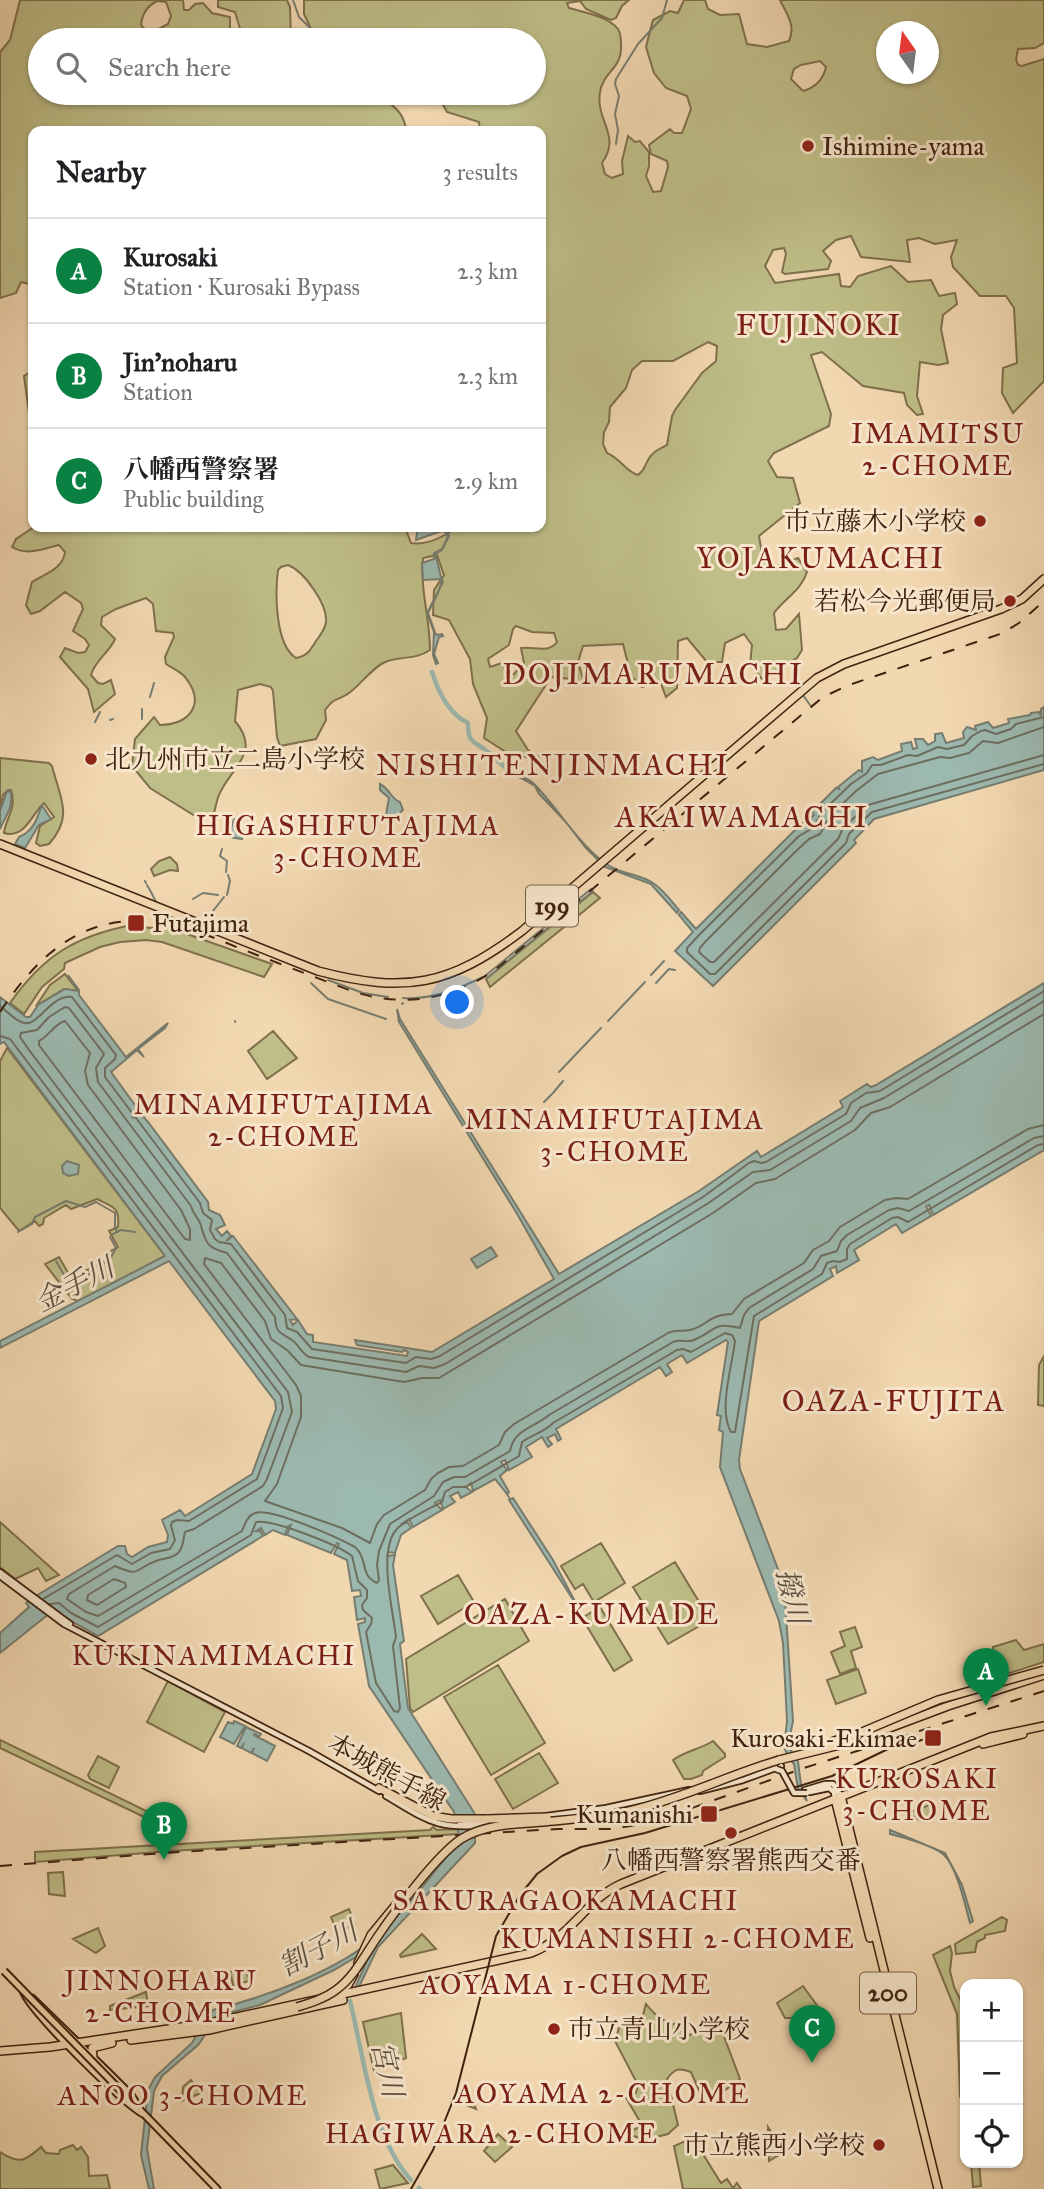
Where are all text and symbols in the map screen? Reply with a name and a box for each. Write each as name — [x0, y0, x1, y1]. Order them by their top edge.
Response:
north arrow — [876, 21, 939, 84]
search box — [28, 28, 546, 105]
icon: search — [52, 48, 90, 86]
text: Search here — [108, 51, 231, 83]
place label: Ishimine-yama — [822, 130, 984, 162]
marker: Ishimine-yama — [800, 138, 816, 154]
text: Nearby — [56, 154, 146, 190]
text: 3 results — [442, 158, 518, 186]
text: Kurosaki — [123, 241, 217, 273]
text: A — [71, 257, 87, 285]
text: 2.3 km — [457, 257, 518, 285]
text: Station · Kurosaki Bypass — [123, 273, 360, 301]
district label: FUJINOKI — [736, 307, 902, 343]
text: Jin'noharu — [123, 346, 237, 378]
text: B — [71, 362, 87, 390]
text: 2.3 km — [457, 362, 518, 390]
text: Station — [123, 378, 193, 406]
district label: IMAMITSU 2-CHOME — [851, 416, 1025, 483]
text: 八幡西警察署 — [123, 453, 279, 485]
text: C — [71, 467, 87, 495]
text: 2.9 km — [454, 467, 518, 495]
text: Public building — [123, 485, 263, 513]
place label: 市立藤木小学校 — [784, 505, 966, 537]
marker: 市立藤木小学校 — [972, 513, 988, 529]
district label: YOJAKUMACHI — [697, 540, 945, 576]
place label: 若松今光郵便局 — [814, 585, 996, 617]
marker: 若松今光郵便局 — [1002, 593, 1018, 609]
district label: DOJIMARUMACHI — [502, 656, 804, 692]
place label: 北九州市立二島小学校 — [105, 743, 365, 775]
district label: NISHITENJINMACHI — [376, 747, 730, 783]
marker: 北九州市立二島小学校 — [83, 751, 99, 767]
district label: AKAIWAMACHI — [613, 799, 869, 835]
district label: HIGASHIFUTAJIMA 3-CHOME — [195, 808, 501, 875]
road number: 199 — [526, 885, 578, 926]
place label: Futajima — [152, 907, 249, 939]
marker: Futajima — [126, 913, 146, 933]
your location — [440, 985, 474, 1019]
district label: MINAMIFUTAJIMA 2-CHOME — [134, 1087, 434, 1154]
district label: MINAMIFUTAJIMA 3-CHOME — [465, 1102, 765, 1169]
water label: 金手川 — [29, 1248, 122, 1319]
district label: OAZA-FUJITA — [782, 1383, 1006, 1419]
water label: 撥川 — [769, 1565, 817, 1630]
district label: OAZA-KUMADE — [464, 1596, 720, 1632]
district label: KUKINAMIMACHI — [71, 1638, 357, 1673]
pin: A — [963, 1648, 1009, 1706]
place label: Kurosaki-Ekimae — [730, 1722, 917, 1754]
street label: 本城熊手線 — [322, 1726, 452, 1818]
marker: Kurosaki-Ekimae — [923, 1728, 943, 1748]
district label: KUROSAKI 3-CHOME — [835, 1761, 999, 1828]
place label: Kumanishi — [576, 1798, 693, 1830]
pin: B — [141, 1802, 187, 1860]
marker: Kumanishi — [699, 1804, 719, 1824]
marker: 八幡西警察署熊西交番 — [723, 1825, 739, 1841]
place label: 八幡西警察署熊西交番 — [601, 1844, 861, 1876]
district label: SAKURAGAOKAMACHI — [392, 1883, 740, 1918]
water label: 割子川 — [273, 1912, 366, 1984]
district label: KUMANISHI 2-CHOME — [500, 1921, 856, 1956]
district label: JINNOHARU 2-CHOME — [61, 1963, 258, 2030]
district label: AOYAMA 1-CHOME — [419, 1967, 712, 2002]
road number: 200 — [860, 1972, 916, 2014]
map controls — [960, 1979, 1023, 2168]
button: + — [960, 1979, 1023, 2042]
pin: C — [789, 2005, 835, 2063]
place label: 市立青山小学校 — [568, 2013, 750, 2045]
marker: 市立青山小学校 — [546, 2021, 562, 2037]
water label: 宮川 — [364, 2038, 412, 2103]
button: − — [960, 2042, 1023, 2105]
district label: AOYAMA 2-CHOME — [455, 2076, 750, 2111]
district label: ANOO 3-CHOME — [57, 2078, 308, 2113]
button: locate — [960, 2105, 1023, 2168]
district label: HAGIWARA 2-CHOME — [325, 2116, 659, 2151]
place label: 市立熊西小学校 — [683, 2129, 865, 2161]
marker: 市立熊西小学校 — [871, 2137, 887, 2153]

